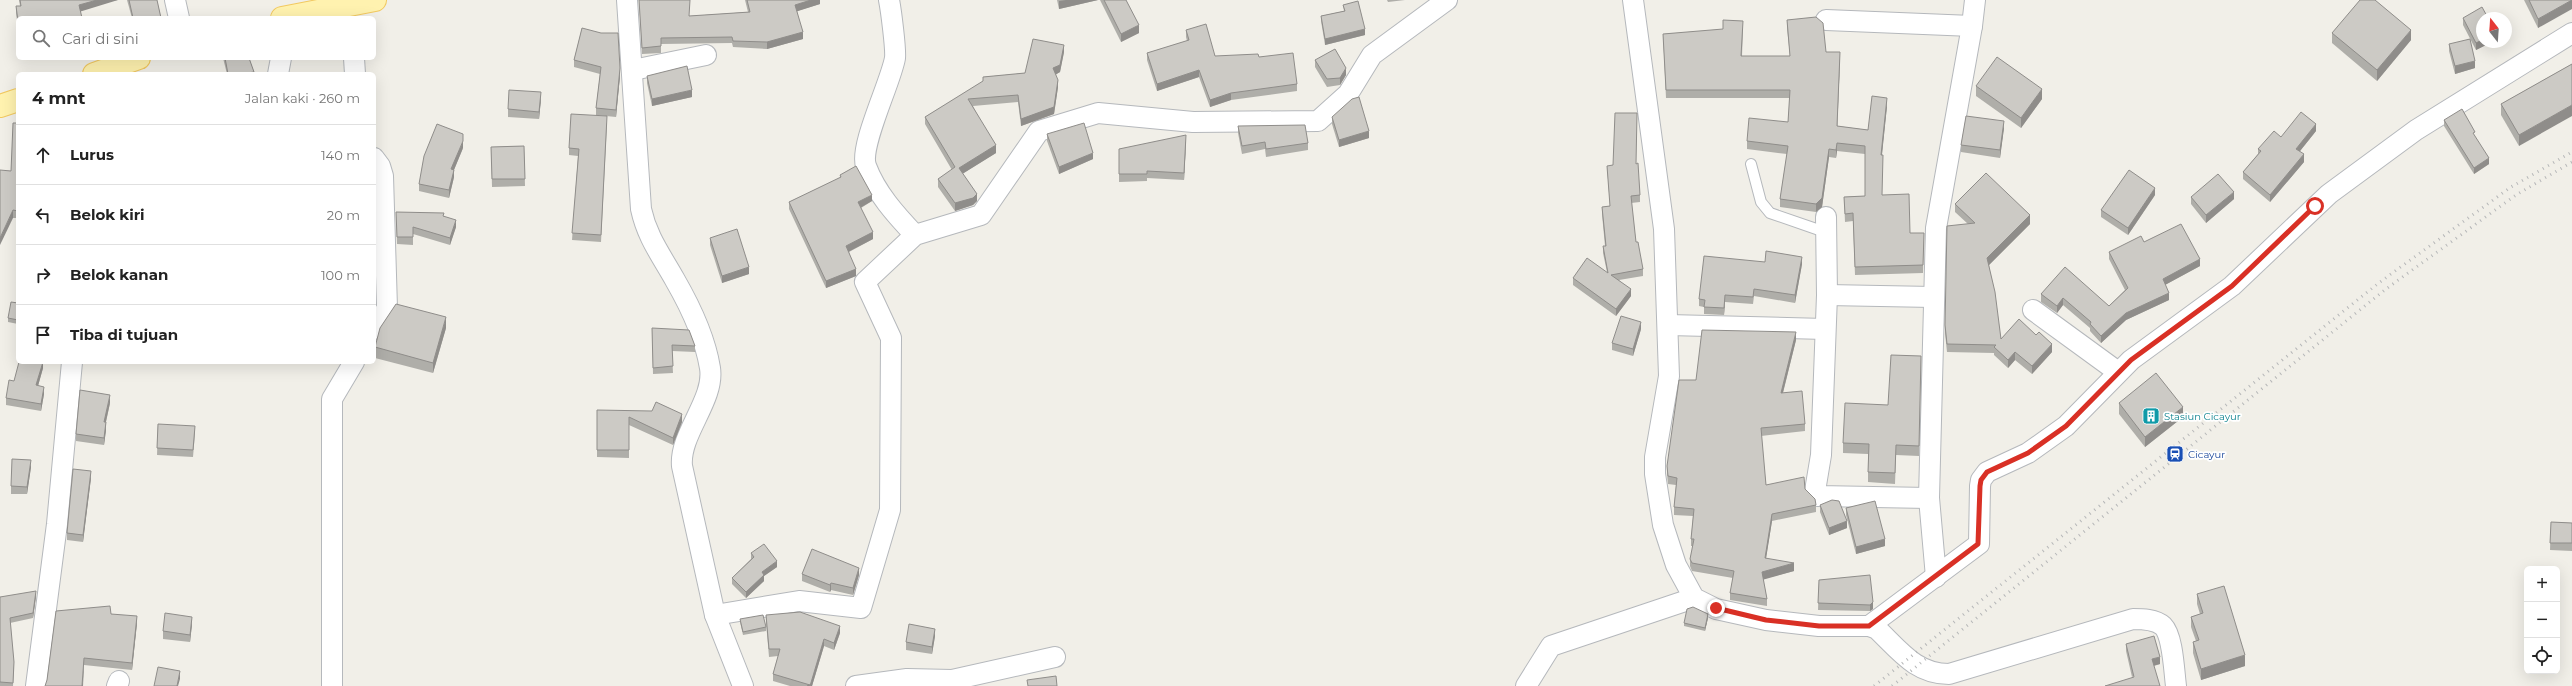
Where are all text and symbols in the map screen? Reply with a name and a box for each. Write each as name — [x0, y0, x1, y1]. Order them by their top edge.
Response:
north arrow — [2476, 12, 2512, 48]
search box — [16, 16, 376, 60]
icon: search — [30, 27, 52, 49]
text: Cari di sini — [62, 29, 139, 48]
text: 4 mnt — [32, 88, 86, 108]
text: Jalan kaki · 260 m — [245, 90, 360, 106]
icon: ahead — [32, 144, 54, 166]
text: Lurus — [70, 145, 114, 164]
text: 140 m — [321, 147, 360, 163]
route start — [2306, 197, 2324, 215]
icon: left — [32, 204, 54, 226]
text: Belok kiri — [70, 205, 145, 224]
text: 20 m — [327, 207, 360, 223]
icon: right — [32, 264, 54, 286]
text: Belok kanan — [70, 265, 168, 284]
text: 100 m — [321, 267, 360, 283]
icon: arrive — [32, 324, 54, 346]
text: Tiba di tujuan — [70, 325, 178, 344]
building icon: Stasiun Cicayur — [2141, 406, 2161, 426]
place label: Stasiun Cicayur — [2164, 410, 2241, 423]
station icon: Cicayur — [2165, 444, 2185, 464]
place label: Cicayur — [2188, 448, 2225, 461]
map controls — [2524, 566, 2560, 674]
button: + — [2524, 566, 2560, 602]
route end — [1707, 599, 1725, 617]
button: − — [2524, 602, 2560, 638]
button: locate — [2524, 638, 2560, 674]

